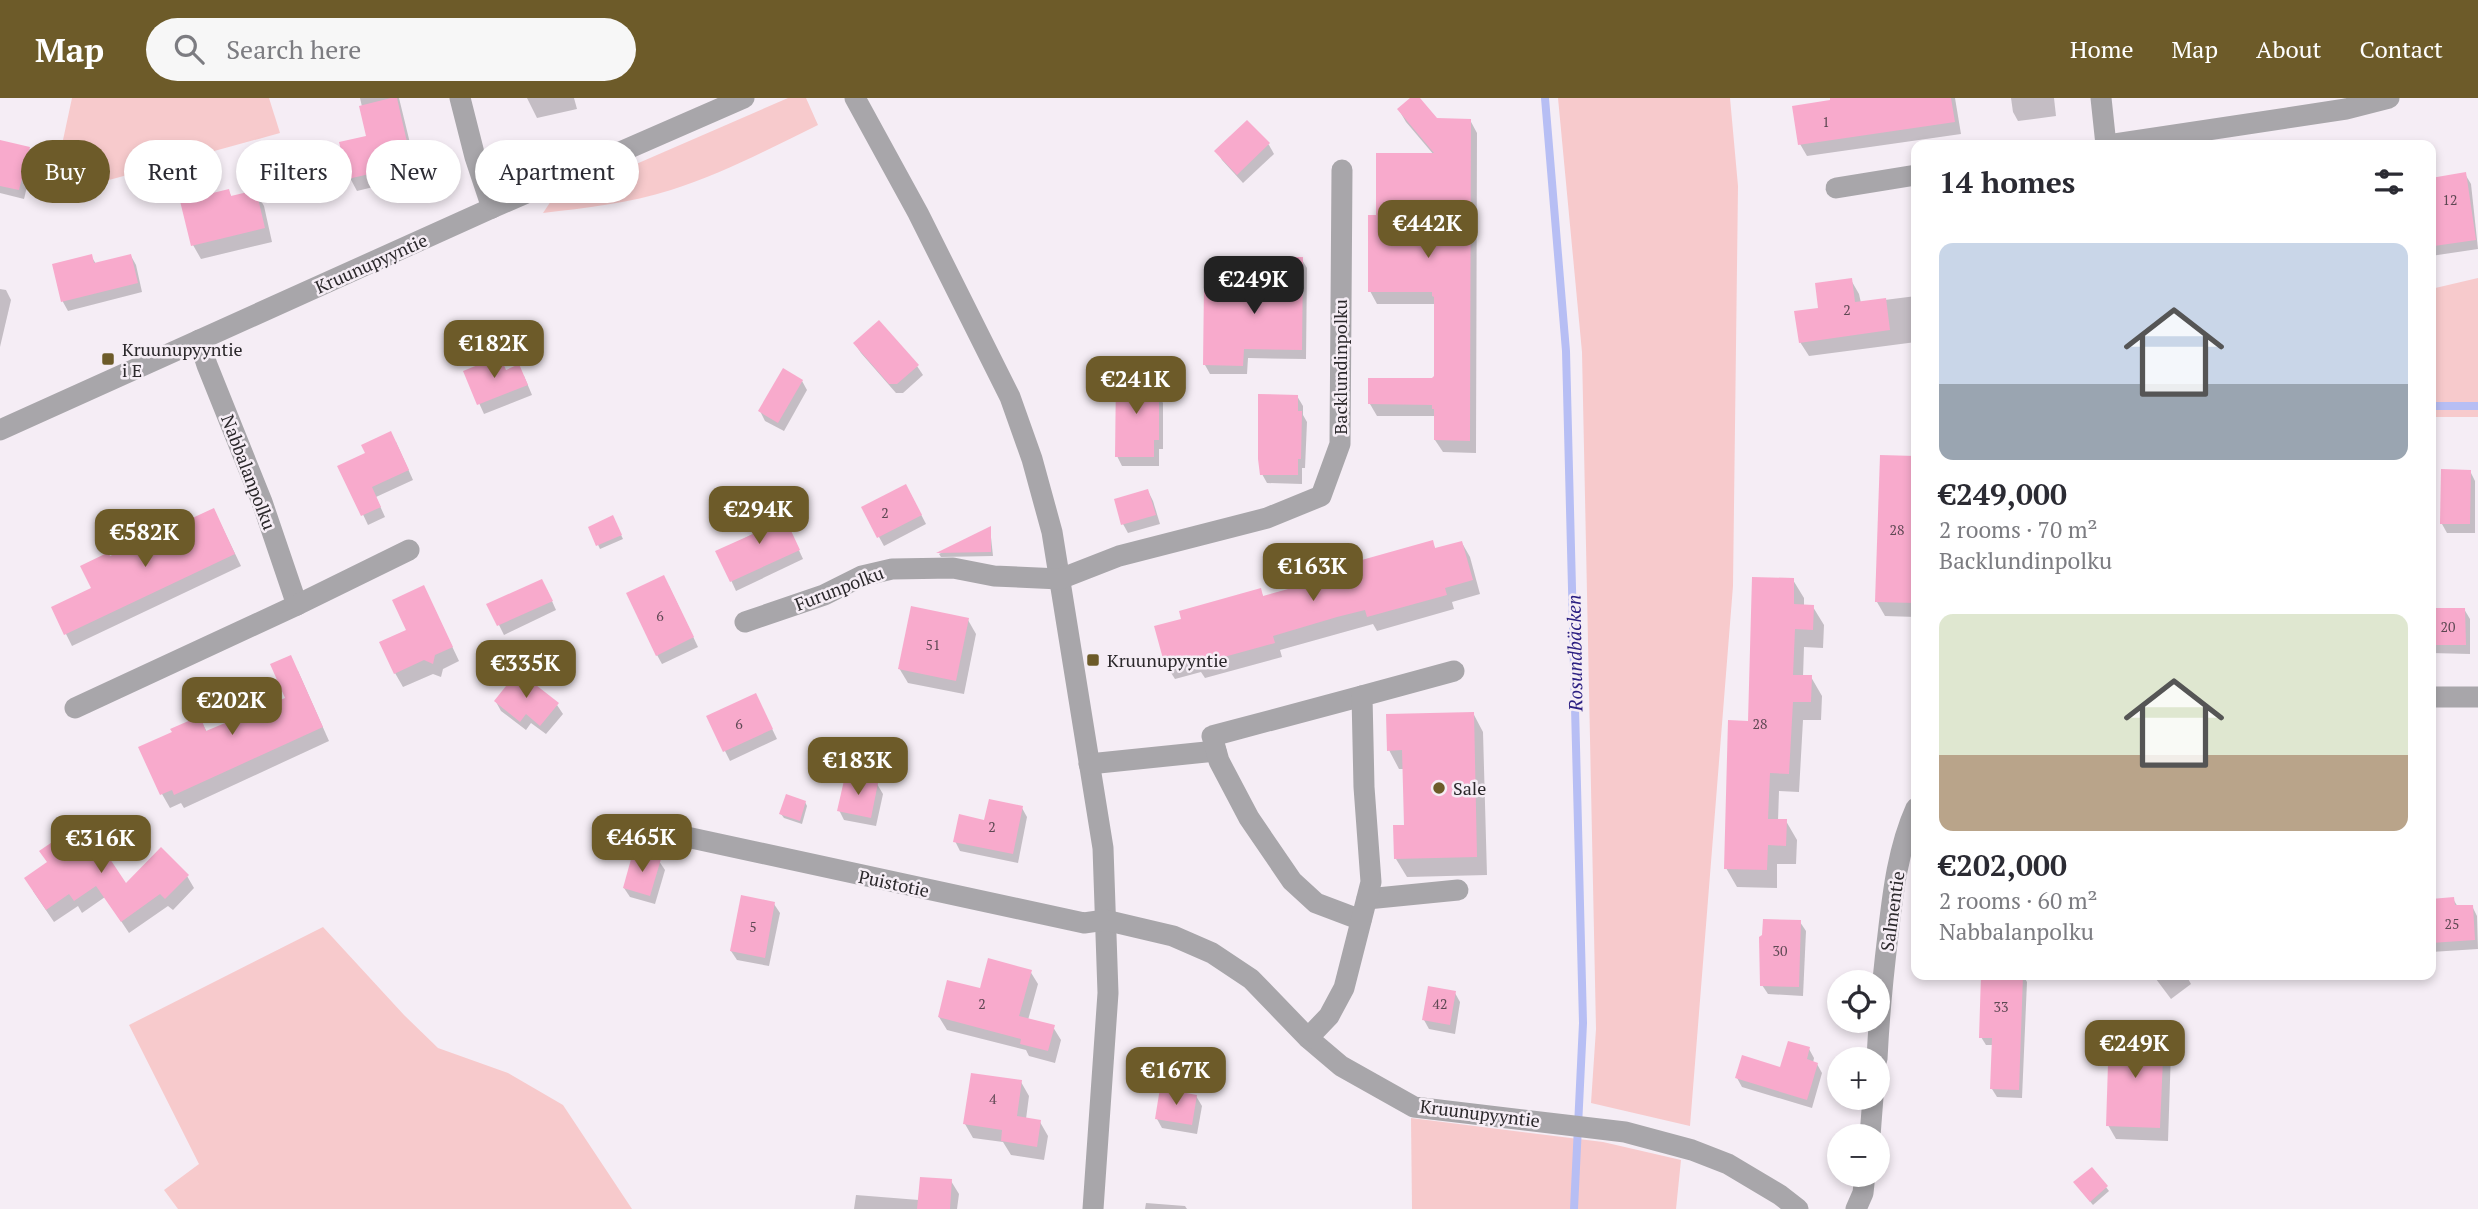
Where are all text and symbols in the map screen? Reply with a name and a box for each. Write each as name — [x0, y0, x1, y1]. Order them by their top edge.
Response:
search box — [146, 18, 636, 81]
text: Map — [35, 28, 104, 71]
icon: search — [170, 30, 208, 68]
text: Search here — [226, 32, 361, 66]
text: Home — [2070, 33, 2134, 65]
text: Map — [2172, 33, 2218, 65]
text: About — [2256, 33, 2322, 65]
text: Contact — [2360, 33, 2443, 65]
house number: 1 — [1822, 112, 1830, 131]
chip: Buy — [21, 140, 110, 203]
chip: Rent — [124, 140, 222, 203]
chip: Filters — [236, 140, 352, 203]
chip: New — [366, 140, 461, 203]
chip: Apartment — [475, 140, 639, 203]
text: 14 homes — [1939, 162, 2075, 202]
icon: filters — [2370, 163, 2408, 201]
house number: 12 — [2443, 190, 2457, 209]
pin: €442K — [1379, 200, 1477, 260]
text: €442K — [1394, 207, 1462, 238]
street label: Kruunupyyntie — [311, 227, 431, 299]
pin: €249K — [1205, 256, 1303, 316]
text: €249K — [1220, 263, 1288, 294]
icon: home — [2111, 289, 2237, 415]
street label: Backlundinpolku — [1328, 299, 1352, 435]
house number: 2 — [1843, 300, 1851, 319]
pin: €182K — [445, 320, 543, 380]
text: €182K — [460, 327, 528, 358]
place label: Kruunupyyntie i E — [122, 337, 243, 382]
marker: Kruunupyyntie i E — [100, 351, 116, 367]
pin: €241K — [1087, 356, 1185, 416]
text: €241K — [1102, 363, 1170, 394]
street label: Nabbalanpolku — [216, 411, 282, 533]
text: €249,000 — [1939, 474, 2067, 514]
pin: €294K — [710, 486, 808, 546]
text: €294K — [725, 493, 793, 524]
house number: 2 — [881, 503, 889, 522]
pin: €582K — [96, 510, 194, 569]
text: 2 rooms · 70 m² — [1939, 514, 2098, 545]
text: €582K — [111, 516, 179, 547]
house number: 28 — [1890, 520, 1904, 539]
pin: €163K — [1264, 544, 1362, 603]
text: Backlundinpolku — [1939, 545, 2112, 576]
text: €163K — [1279, 550, 1347, 581]
street label: Furunpolku — [791, 560, 887, 616]
water label: Rosundbäcken — [1560, 595, 1588, 712]
house number: 6 — [656, 606, 664, 625]
house number: 20 — [2441, 617, 2455, 636]
house number: 51 — [926, 635, 940, 654]
pin: €335K — [477, 640, 575, 700]
text: €335K — [492, 647, 560, 678]
place label: Kruunupyyntie — [1107, 648, 1228, 672]
marker: Kruunupyyntie — [1085, 652, 1101, 668]
icon: home — [2111, 660, 2237, 786]
pin: €202K — [183, 678, 281, 737]
text: €202K — [198, 684, 266, 715]
house number: 6 — [735, 714, 743, 733]
house number: 28 — [1753, 714, 1767, 733]
pin: €183K — [809, 738, 907, 797]
text: €183K — [824, 744, 892, 775]
place label: Sale — [1453, 776, 1486, 800]
marker: Sale — [1431, 780, 1447, 796]
pin: €465K — [593, 814, 691, 874]
pin: €316K — [52, 816, 150, 875]
house number: 2 — [988, 817, 996, 836]
text: €465K — [608, 821, 676, 852]
text: €316K — [67, 822, 135, 853]
text: €202,000 — [1939, 845, 2067, 885]
street label: Puistotie — [856, 864, 932, 902]
street label: Salmentie — [1875, 869, 1909, 953]
text: 2 rooms · 60 m² — [1939, 885, 2098, 916]
house number: 25 — [2445, 914, 2459, 933]
text: Nabbalanpolku — [1939, 916, 2094, 947]
house number: 5 — [749, 917, 757, 936]
house number: 30 — [1773, 941, 1787, 960]
map controls — [1827, 970, 1890, 1187]
button: locate — [1827, 970, 1890, 1033]
house number: 2 — [978, 994, 986, 1013]
house number: 42 — [1433, 994, 1447, 1013]
house number: 33 — [1994, 997, 2008, 1016]
pin: €249K — [2086, 1020, 2184, 1080]
text: €249K — [2101, 1027, 2169, 1058]
button: + — [1827, 1047, 1890, 1110]
pin: €167K — [1127, 1048, 1225, 1107]
text: €167K — [1142, 1054, 1210, 1085]
house number: 4 — [989, 1089, 997, 1108]
street label: Kruunupyyntie — [1419, 1094, 1541, 1132]
button: − — [1827, 1124, 1890, 1187]

